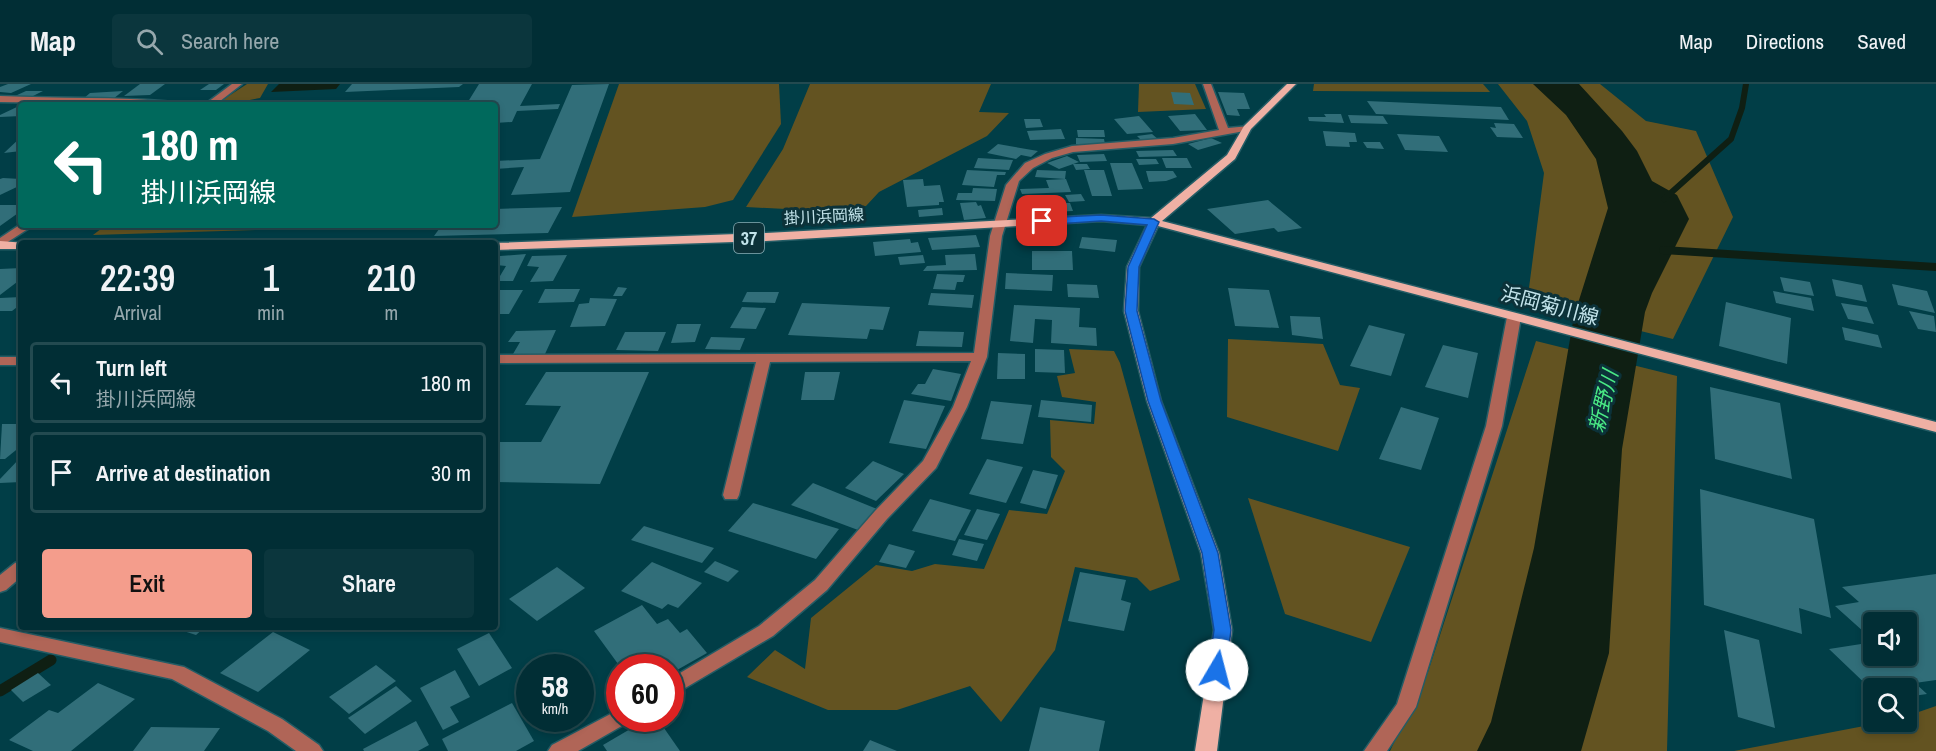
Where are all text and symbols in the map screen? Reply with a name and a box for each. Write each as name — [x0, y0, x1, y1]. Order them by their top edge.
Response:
search box — [112, 14, 532, 68]
text: Map — [30, 22, 76, 60]
icon: search — [133, 25, 166, 58]
text: Search here — [181, 26, 279, 56]
text: Map — [1679, 27, 1713, 56]
text: Directions — [1746, 27, 1824, 56]
text: Saved — [1857, 27, 1906, 56]
text: 180 m — [141, 117, 239, 173]
icon: left — [42, 126, 120, 204]
text: 掛川浜岡線 — [141, 174, 276, 210]
pin — [1016, 195, 1067, 246]
street label: 掛川浜岡線 — [783, 203, 865, 229]
icon: arrive — [1025, 204, 1058, 237]
road number: 37 — [734, 223, 764, 253]
text: 22:39 — [100, 254, 175, 302]
text: 1 — [263, 254, 279, 302]
text: 210 — [367, 254, 416, 302]
street label: 浜岡菊川線 — [1498, 279, 1602, 331]
text: Arrival — [114, 299, 161, 326]
text: min — [257, 299, 285, 326]
text: m — [384, 299, 398, 326]
text: Turn left — [96, 353, 167, 383]
water label: 新野川 — [1581, 365, 1625, 435]
icon: left — [45, 366, 78, 399]
text: 180 m — [421, 368, 471, 398]
text: 掛川浜岡線 — [96, 385, 196, 412]
icon: arrive — [45, 456, 78, 489]
text: Arrive at destination — [96, 458, 270, 488]
text: 30 m — [431, 458, 471, 488]
button: Exit — [42, 549, 252, 618]
button: Share — [264, 549, 474, 618]
map controls — [1863, 612, 1917, 732]
button: sound — [1863, 612, 1917, 666]
position arrow — [1185, 638, 1249, 702]
speed limit sign: 60 — [606, 654, 684, 732]
text: 58 — [541, 666, 569, 706]
button: search — [1863, 678, 1917, 732]
text: km/h — [542, 698, 568, 719]

